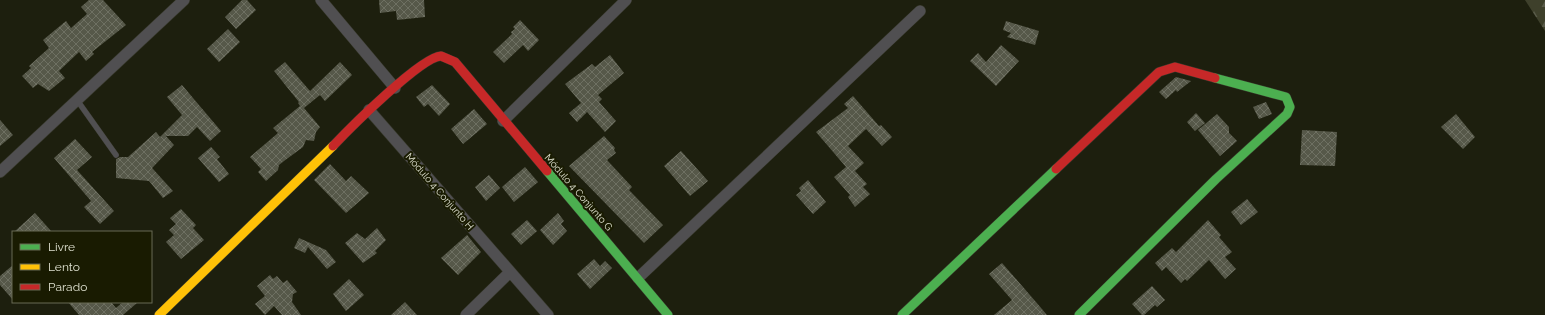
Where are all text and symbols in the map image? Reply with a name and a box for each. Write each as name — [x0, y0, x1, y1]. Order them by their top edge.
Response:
street label: Módulo 4 Conjunto H — [403, 151, 476, 232]
street label: Módulo 4 Conjunto G — [542, 152, 615, 233]
legend — [12, 231, 152, 303]
text: Livre — [48, 240, 75, 254]
text: Lento — [48, 260, 80, 274]
text: Parado — [48, 280, 87, 294]

